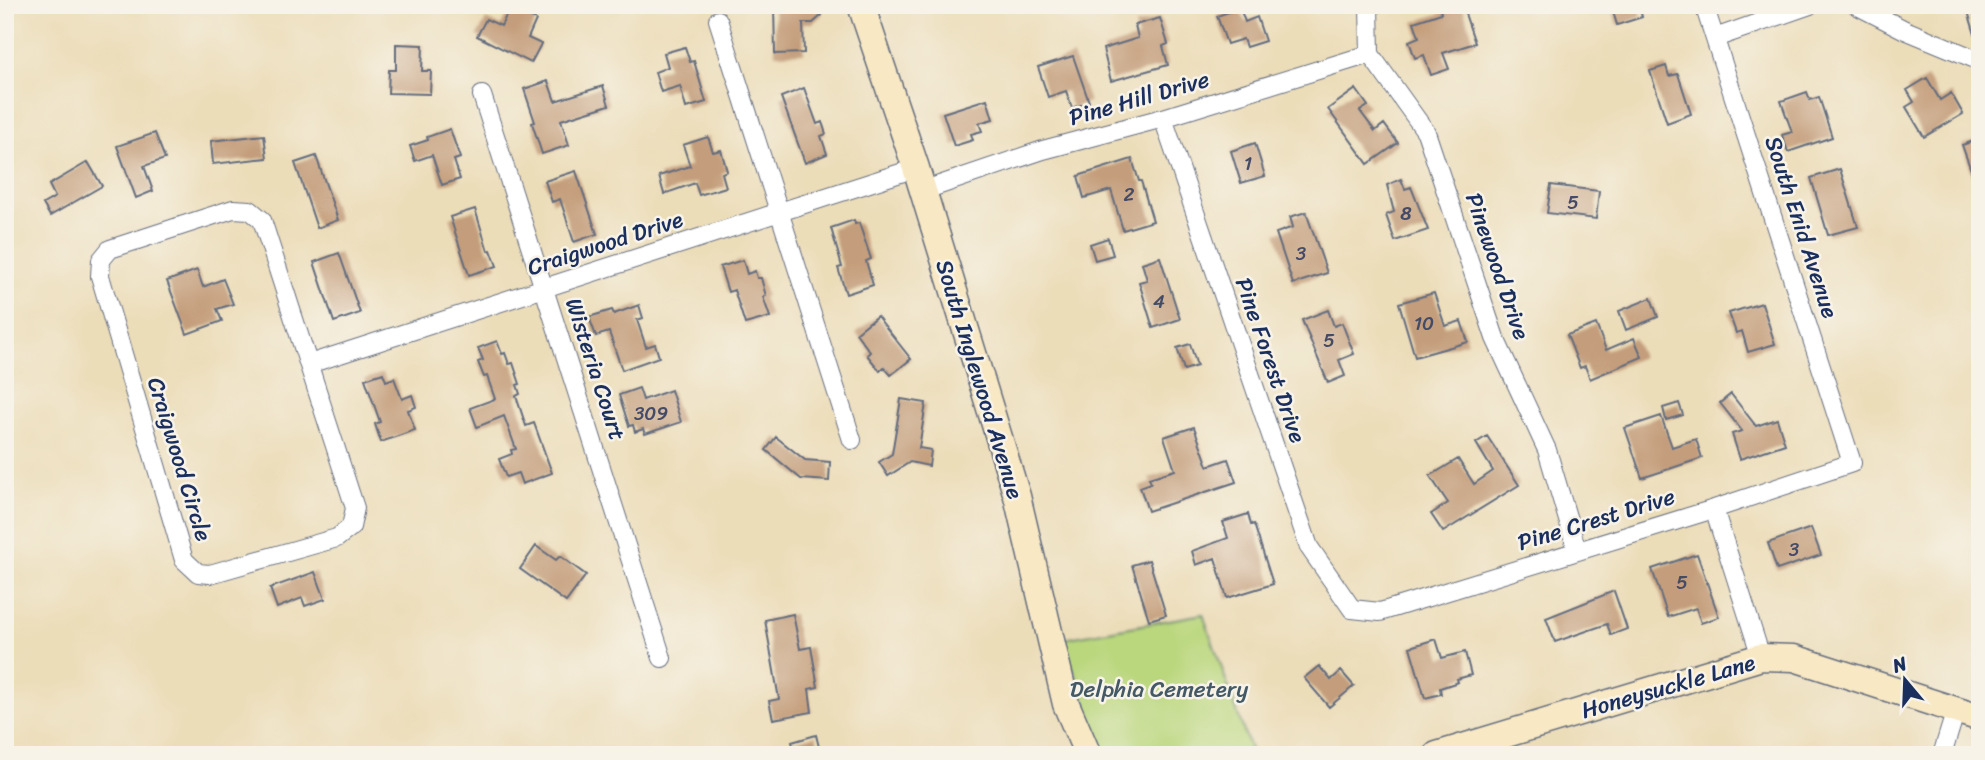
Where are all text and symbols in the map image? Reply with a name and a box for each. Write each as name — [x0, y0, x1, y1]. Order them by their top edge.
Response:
street label: Pine Hill Drive — [1064, 59, 1214, 138]
street label: South Enid Avenue — [1753, 131, 1850, 324]
house number: 1 — [1244, 147, 1252, 180]
house number: 2 — [1124, 178, 1135, 211]
house number: 5 — [1567, 186, 1579, 219]
street label: Pinewood Drive — [1453, 187, 1542, 345]
house number: 8 — [1400, 197, 1412, 230]
street label: Craigwood Drive — [522, 199, 688, 288]
house number: 3 — [1296, 237, 1307, 270]
street label: South Inglewood Avenue — [924, 254, 1035, 504]
street label: Pine Forest Drive — [1223, 272, 1318, 448]
house number: 4 — [1153, 285, 1165, 318]
street label: Wisteria Court — [553, 293, 638, 446]
house number: 10 — [1414, 307, 1434, 340]
house number: 5 — [1323, 324, 1335, 357]
street label: Craigwood Circle — [135, 372, 224, 546]
house number: 309 — [634, 397, 668, 430]
street label: Pine Crest Drive — [1512, 476, 1680, 563]
house number: 3 — [1789, 533, 1800, 566]
house number: 5 — [1676, 566, 1688, 599]
street label: Honeysuckle Lane — [1576, 642, 1760, 731]
north arrow — [1870, 644, 1940, 714]
text: N — [1887, 646, 1912, 682]
park label: Delphia Cemetery — [1070, 669, 1248, 710]

